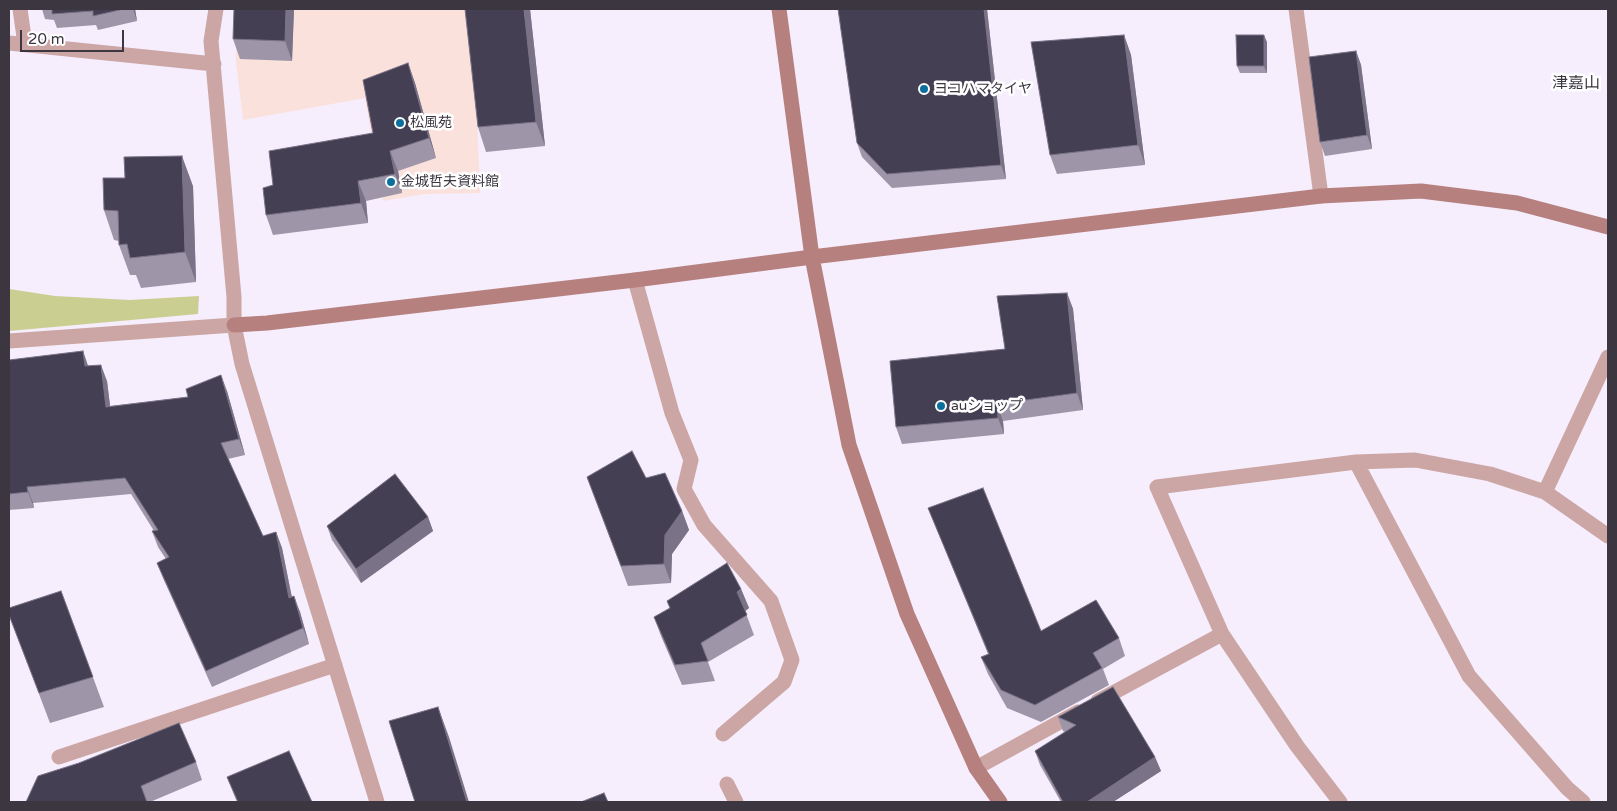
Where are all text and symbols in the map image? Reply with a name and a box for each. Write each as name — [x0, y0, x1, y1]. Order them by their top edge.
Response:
scale bar — [22, 20, 126, 52]
text: 20 m — [28, 30, 65, 48]
district label: 津嘉山 — [1552, 74, 1600, 94]
place label: ヨコハマタイヤ — [934, 81, 1032, 97]
marker: ヨコハマタイヤ — [918, 83, 930, 95]
place label: 松風苑 — [410, 115, 452, 131]
marker: 松風苑 — [394, 117, 406, 129]
place label: 金城哲夫資料館 — [401, 174, 499, 190]
marker: 金城哲夫資料館 — [385, 176, 397, 188]
place label: auショップ — [951, 398, 1023, 414]
marker: auショップ — [935, 400, 947, 412]

